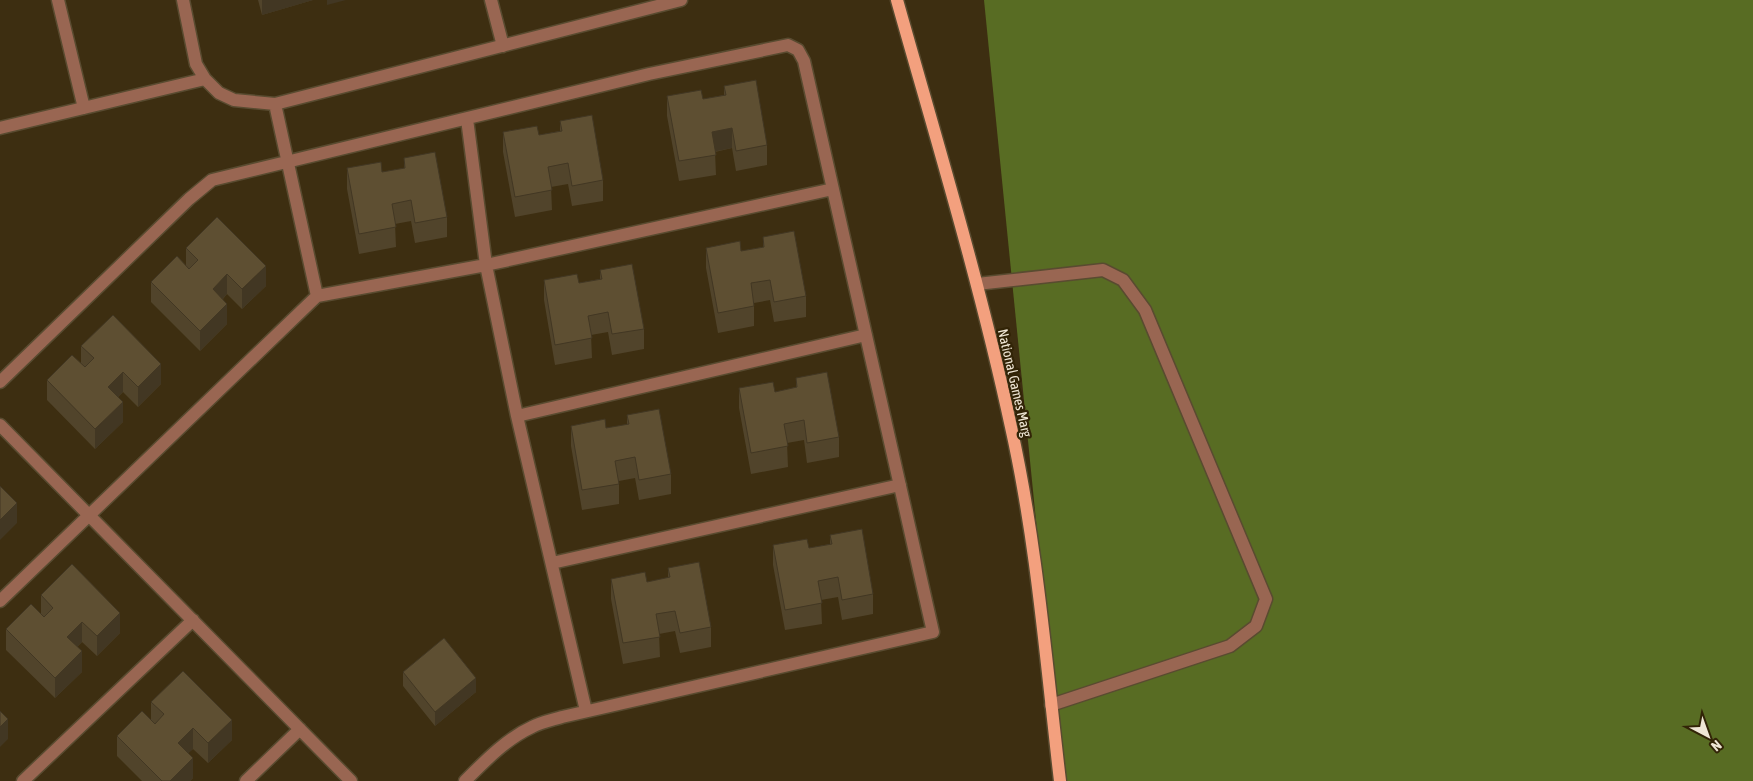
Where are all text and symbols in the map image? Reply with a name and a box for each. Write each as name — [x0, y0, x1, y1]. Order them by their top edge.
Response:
street label: National Games Marg — [995, 327, 1035, 439]
north arrow — [1683, 711, 1733, 761]
text: N — [1708, 737, 1725, 755]

